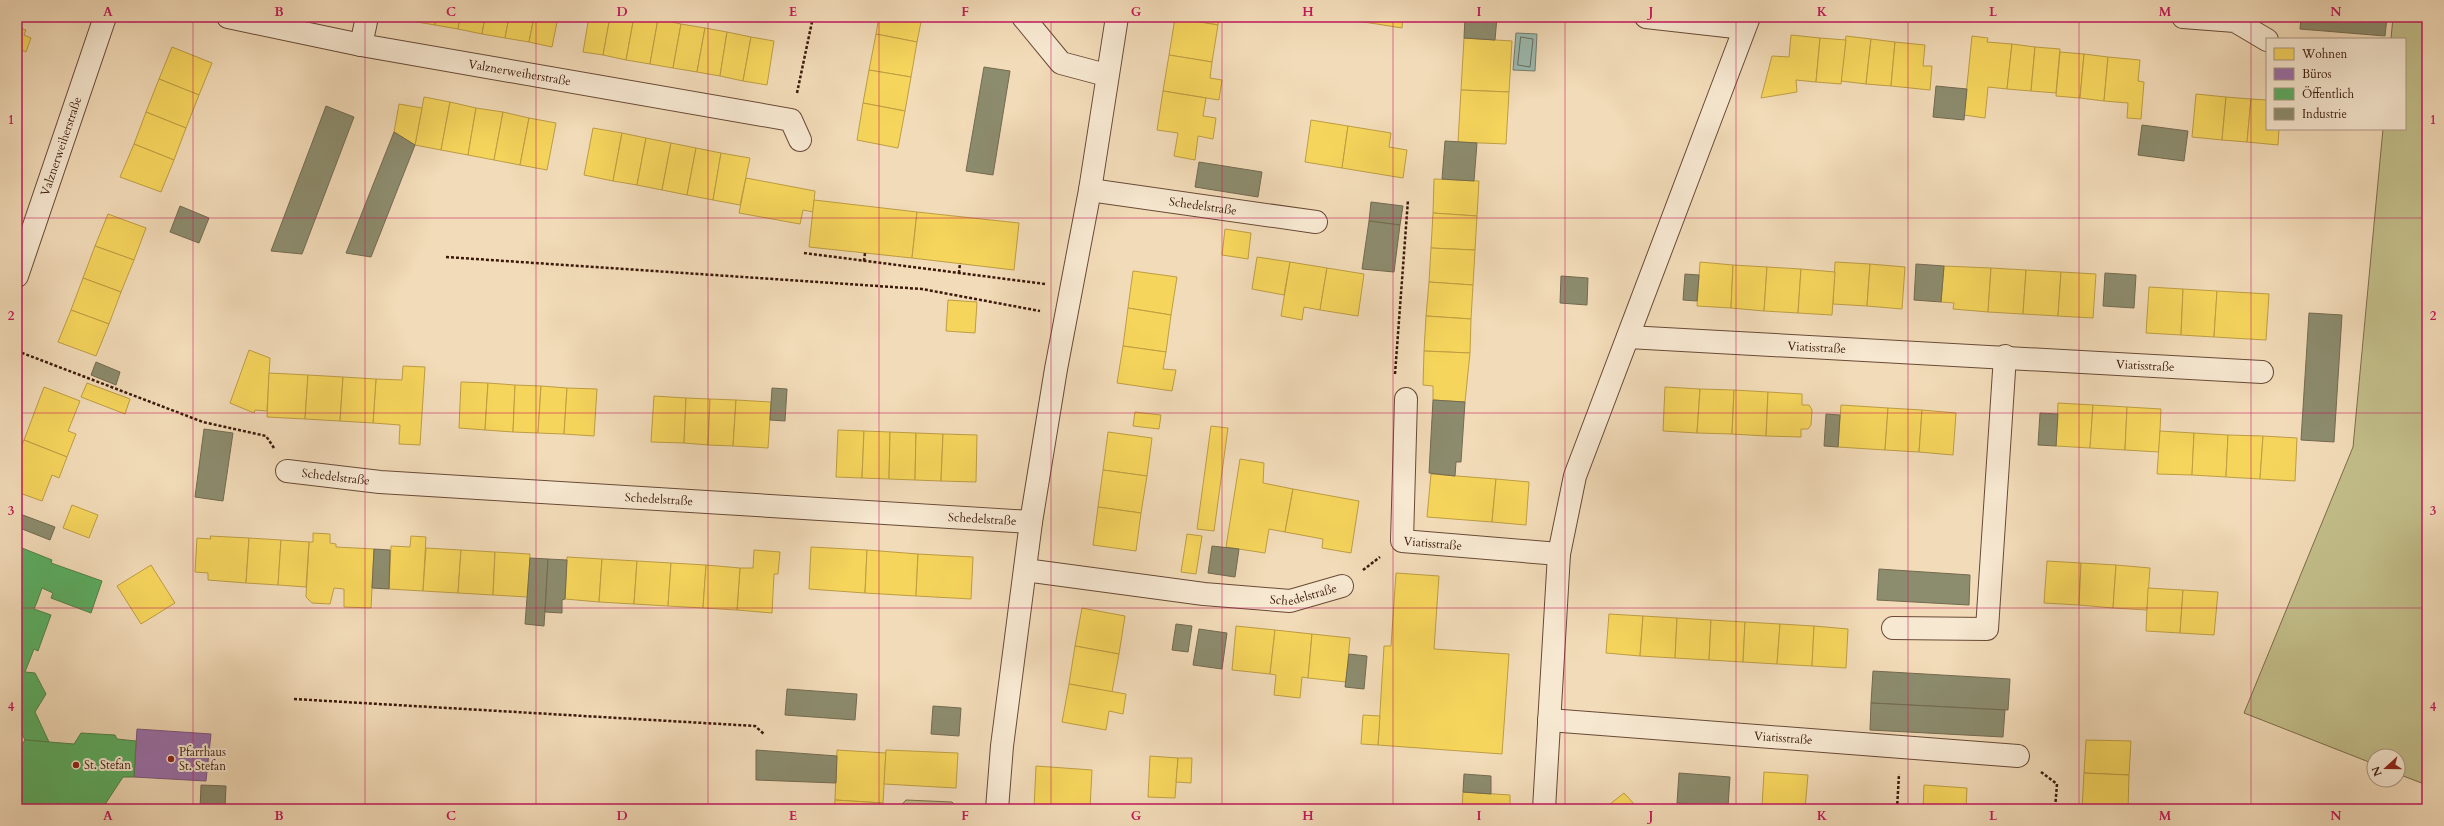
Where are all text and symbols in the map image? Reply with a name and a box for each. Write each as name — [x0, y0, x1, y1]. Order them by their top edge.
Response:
text: A — [103, 3, 113, 21]
text: B — [274, 3, 284, 21]
text: C — [446, 3, 456, 21]
text: D — [616, 3, 628, 21]
text: E — [789, 3, 797, 21]
text: F — [961, 3, 969, 21]
text: G — [1131, 3, 1142, 21]
text: H — [1302, 3, 1314, 21]
text: I — [1476, 3, 1482, 21]
text: J — [1647, 3, 1654, 21]
text: K — [1817, 3, 1828, 21]
text: L — [1989, 3, 1998, 21]
text: M — [2159, 3, 2172, 21]
text: N — [2330, 3, 2342, 21]
legend — [2266, 38, 2406, 130]
text: Wohnen — [2301, 46, 2348, 62]
street label: Valznerweiherstraße — [467, 56, 572, 89]
text: Büros — [2302, 66, 2332, 82]
text: Öffentlich — [2302, 86, 2355, 102]
street label: Valznerweiherstraße — [37, 94, 85, 198]
text: Industrie — [2302, 106, 2347, 122]
text: 1 — [8, 111, 14, 129]
text: 1 — [2430, 111, 2436, 129]
street label: Schedelstraße — [1168, 193, 1238, 219]
text: 2 — [8, 307, 15, 325]
text: 2 — [2430, 307, 2437, 325]
street label: Viatisstraße — [1787, 338, 1846, 357]
street label: Viatisstraße — [2116, 356, 2175, 375]
street label: Schedelstraße — [301, 465, 371, 489]
street label: Schedelstraße — [624, 489, 693, 509]
text: 3 — [8, 502, 15, 520]
text: 3 — [2430, 502, 2437, 520]
street label: Schedelstraße — [948, 509, 1017, 529]
street label: Viatisstraße — [1403, 533, 1463, 554]
street label: Schedelstraße — [1269, 580, 1339, 609]
text: 4 — [8, 698, 15, 716]
text: 4 — [2430, 698, 2437, 716]
street label: Viatisstraße — [1753, 728, 1813, 748]
place label: Pfarrhaus St. Stefan — [179, 744, 226, 774]
north arrow — [2366, 748, 2406, 788]
marker: Pfarrhaus St. Stefan — [166, 754, 176, 764]
place label: St. Stefan — [84, 757, 131, 773]
marker: St. Stefan — [71, 760, 81, 770]
text: N — [2368, 764, 2386, 779]
text: A — [103, 807, 113, 825]
text: B — [274, 807, 284, 825]
text: C — [446, 807, 456, 825]
text: D — [616, 807, 628, 825]
text: E — [789, 807, 797, 825]
text: F — [961, 807, 969, 825]
text: G — [1131, 807, 1142, 825]
text: H — [1302, 807, 1314, 825]
text: I — [1476, 807, 1482, 825]
text: J — [1647, 807, 1654, 825]
text: K — [1817, 807, 1828, 825]
text: L — [1989, 807, 1998, 825]
text: M — [2159, 807, 2172, 825]
text: N — [2330, 807, 2342, 825]

